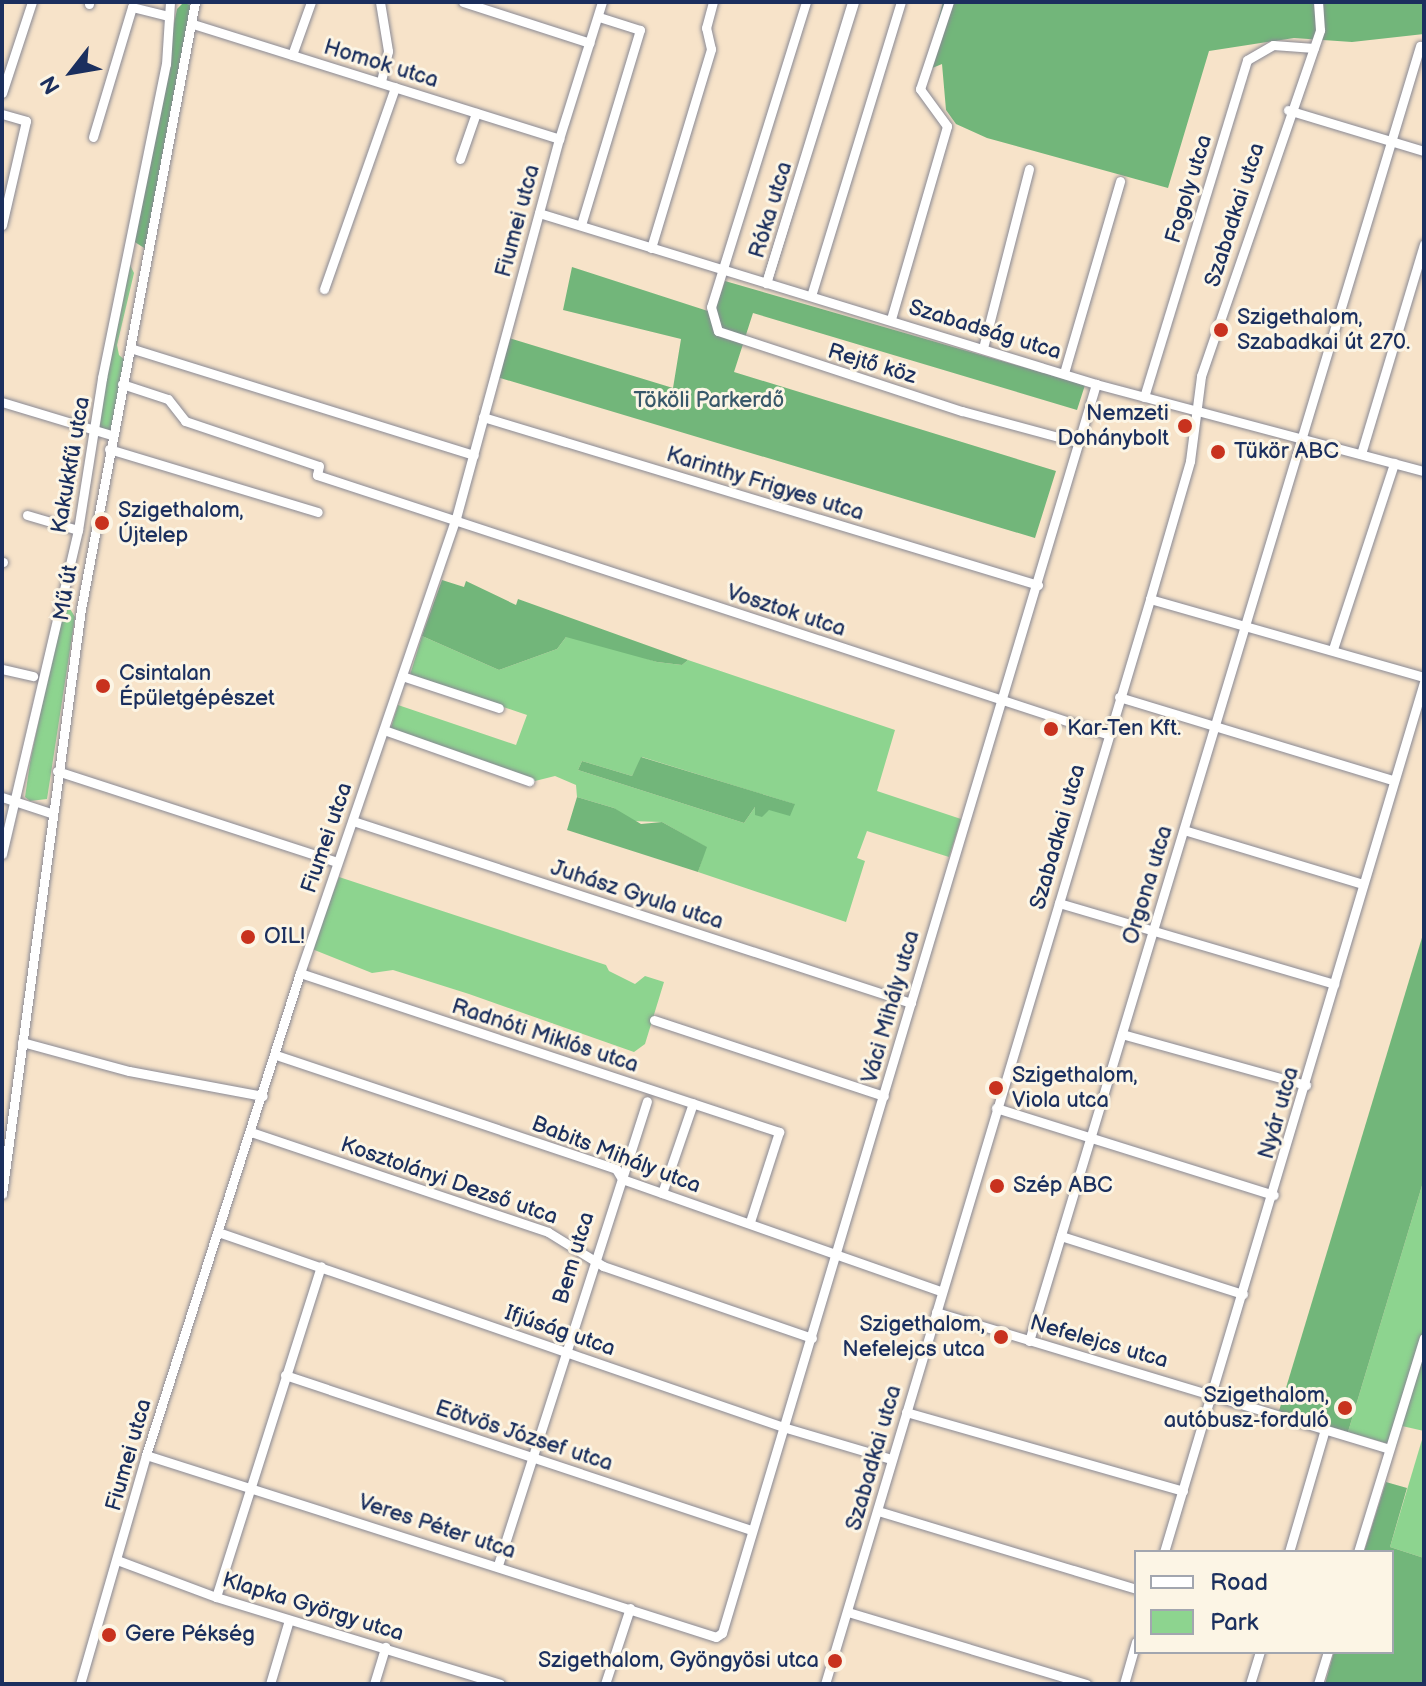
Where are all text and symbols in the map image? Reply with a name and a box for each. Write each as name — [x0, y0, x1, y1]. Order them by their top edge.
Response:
north arrow — [32, 32, 112, 112]
street label: Homok utca — [320, 34, 442, 94]
text: N — [35, 71, 67, 99]
street label: Fogoly utca — [1160, 131, 1218, 247]
street label: Szabadkai utca — [1199, 140, 1271, 290]
street label: Róka utca — [744, 159, 798, 261]
street label: Fiumei utca — [490, 162, 546, 280]
street label: Szabadság utca — [906, 294, 1064, 366]
place label: Szigethalom, Szabadkai út 270. — [1237, 304, 1410, 356]
marker: Szigethalom, Szabadkai út 270. — [1212, 321, 1230, 339]
street label: Rejtő köz — [824, 338, 920, 390]
park label: Tököli Parkerdő — [633, 388, 785, 414]
street label: Kakukkfű utca — [46, 395, 96, 535]
place label: Nemzeti Dohánybolt — [1057, 400, 1169, 452]
marker: Nemzeti Dohánybolt — [1176, 417, 1194, 435]
place label: Tükör ABC — [1234, 439, 1339, 465]
street label: Karinthy Frigyes utca — [662, 441, 868, 527]
marker: Tükör ABC — [1209, 443, 1227, 461]
place label: Szigethalom, Újtelep — [118, 497, 244, 548]
marker: Szigethalom, Újtelep — [93, 514, 111, 532]
street label: Mű út — [49, 563, 83, 623]
street label: Vosztok utca — [723, 579, 849, 643]
place label: Csintalan Épületgépészet — [119, 660, 275, 712]
marker: Csintalan Épületgépészet — [94, 677, 112, 695]
place label: Kar-Ten Kft. — [1067, 716, 1181, 742]
marker: Kar-Ten Kft. — [1042, 720, 1060, 738]
street label: Szabadkai utca — [1025, 761, 1091, 913]
street label: Fiumei utca — [296, 779, 358, 897]
street label: Orgona utca — [1117, 822, 1179, 948]
street label: Juhász Gyula utca — [547, 855, 727, 935]
place label: OIL! — [264, 924, 305, 950]
street label: Váci Mihály utca — [856, 927, 926, 1087]
marker: OIL! — [239, 928, 257, 946]
street label: Radnóti Miklós utca — [448, 993, 642, 1079]
place label: Szigethalom, Viola utca — [1012, 1062, 1138, 1114]
street label: Nyár utca — [1253, 1064, 1305, 1162]
marker: Szigethalom, Viola utca — [987, 1079, 1005, 1097]
street label: Babits Mihály utca — [527, 1110, 705, 1200]
street label: Kosztolányi Dezső utca — [337, 1131, 561, 1231]
place label: Szép ABC — [1013, 1173, 1113, 1199]
marker: Szép ABC — [988, 1177, 1006, 1195]
street label: Bem utca — [548, 1209, 600, 1307]
street label: Ifjúság utca — [501, 1300, 619, 1362]
street label: Nefelejcs utca — [1027, 1310, 1171, 1374]
place label: Szigethalom, Nefelejcs utca — [842, 1311, 985, 1362]
marker: Szigethalom, Nefelejcs utca — [992, 1328, 1010, 1346]
street label: Szabadkai utca — [841, 1382, 907, 1534]
place label: Szigethalom, autóbusz-forduló — [1164, 1382, 1329, 1434]
street label: Eötvös József utca — [431, 1395, 617, 1477]
street label: Fiumei utca — [100, 1396, 158, 1514]
marker: Szigethalom, autóbusz-forduló — [1336, 1399, 1354, 1417]
street label: Veres Péter utca — [355, 1489, 519, 1565]
legend — [1134, 1550, 1394, 1654]
street label: Klapka György utca — [218, 1567, 408, 1647]
text: Road — [1210, 1568, 1268, 1597]
text: Park — [1210, 1608, 1258, 1637]
place label: Gere Pékség — [125, 1622, 255, 1648]
marker: Gere Pékség — [100, 1626, 118, 1644]
place label: Szigethalom, Gyöngyösi utca — [538, 1648, 819, 1674]
marker: Szigethalom, Gyöngyösi utca — [826, 1652, 844, 1670]

